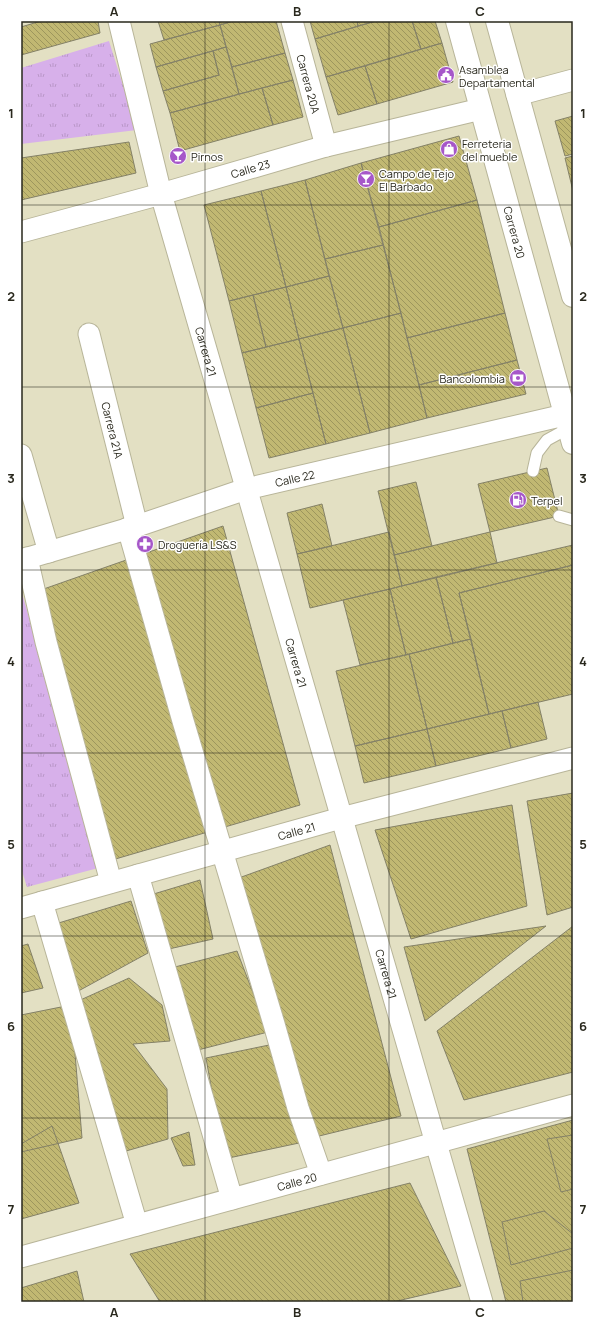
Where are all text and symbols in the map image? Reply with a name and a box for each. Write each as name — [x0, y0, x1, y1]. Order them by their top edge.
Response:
text: A — [110, 2, 119, 20]
text: B — [293, 2, 301, 20]
text: C — [475, 2, 485, 20]
street label: Carrera 20A — [294, 53, 324, 115]
place label: Asamblea Departamental — [459, 62, 535, 90]
public building icon: Asamblea Departamental — [436, 65, 456, 85]
text: 1 — [8, 104, 14, 122]
text: 1 — [580, 104, 586, 122]
place label: Ferreteria del mueble — [462, 136, 518, 164]
shop icon: Ferreteria del mueble — [439, 139, 459, 159]
bar icon: Pirnos — [168, 146, 188, 166]
place label: Pirnos — [191, 149, 223, 164]
street label: Calle 23 — [229, 155, 272, 181]
place label: Campo de Tejo El Barbado — [379, 166, 455, 194]
bar icon: Campo de Tejo El Barbado — [356, 169, 376, 189]
street label: Carrera 20 — [501, 204, 529, 260]
text: 2 — [7, 287, 15, 305]
text: 2 — [579, 287, 587, 305]
street label: Carrera 21 — [192, 325, 221, 378]
bank icon: Bancolombia — [508, 368, 528, 388]
place label: Bancolombia — [440, 371, 505, 386]
street label: Carrera 21A — [99, 400, 127, 460]
street label: Calle 22 — [273, 466, 316, 490]
text: 3 — [7, 469, 15, 487]
text: 3 — [579, 469, 587, 487]
fuel station icon: Terpel — [508, 490, 528, 510]
place label: Terpel — [531, 493, 563, 508]
pharmacy icon: Droguería LS&S — [135, 534, 155, 554]
place label: Droguería LS&S — [158, 537, 237, 552]
street label: Carrera 21 — [282, 636, 311, 689]
text: 4 — [7, 652, 15, 670]
text: 4 — [579, 652, 587, 670]
street label: Calle 21 — [276, 818, 317, 843]
text: 5 — [7, 835, 15, 853]
text: 5 — [579, 835, 587, 853]
street label: Carrera 21 — [373, 947, 401, 1000]
text: 6 — [7, 1017, 15, 1035]
text: 6 — [579, 1017, 587, 1035]
street label: Calle 20 — [275, 1168, 318, 1194]
text: 7 — [8, 1200, 15, 1218]
text: 7 — [580, 1200, 587, 1218]
text: A — [110, 1303, 119, 1321]
text: B — [293, 1303, 301, 1321]
text: C — [475, 1303, 485, 1321]

